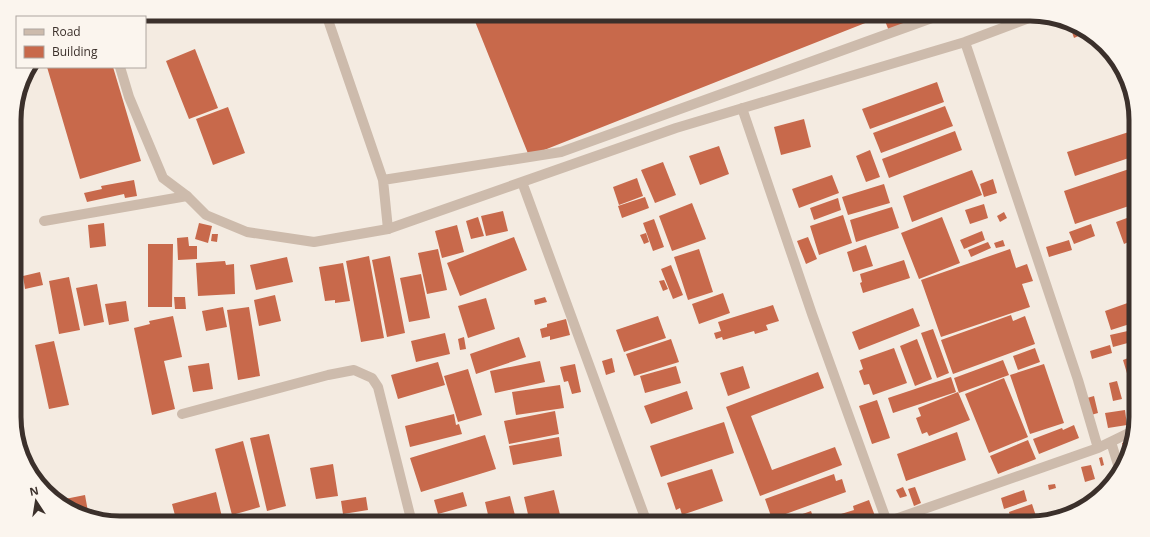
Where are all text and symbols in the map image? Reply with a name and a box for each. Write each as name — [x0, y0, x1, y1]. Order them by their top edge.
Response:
legend — [16, 16, 146, 68]
text: Road — [52, 23, 81, 40]
text: Building — [52, 43, 98, 60]
north arrow — [16, 481, 56, 521]
text: N — [28, 482, 40, 499]

